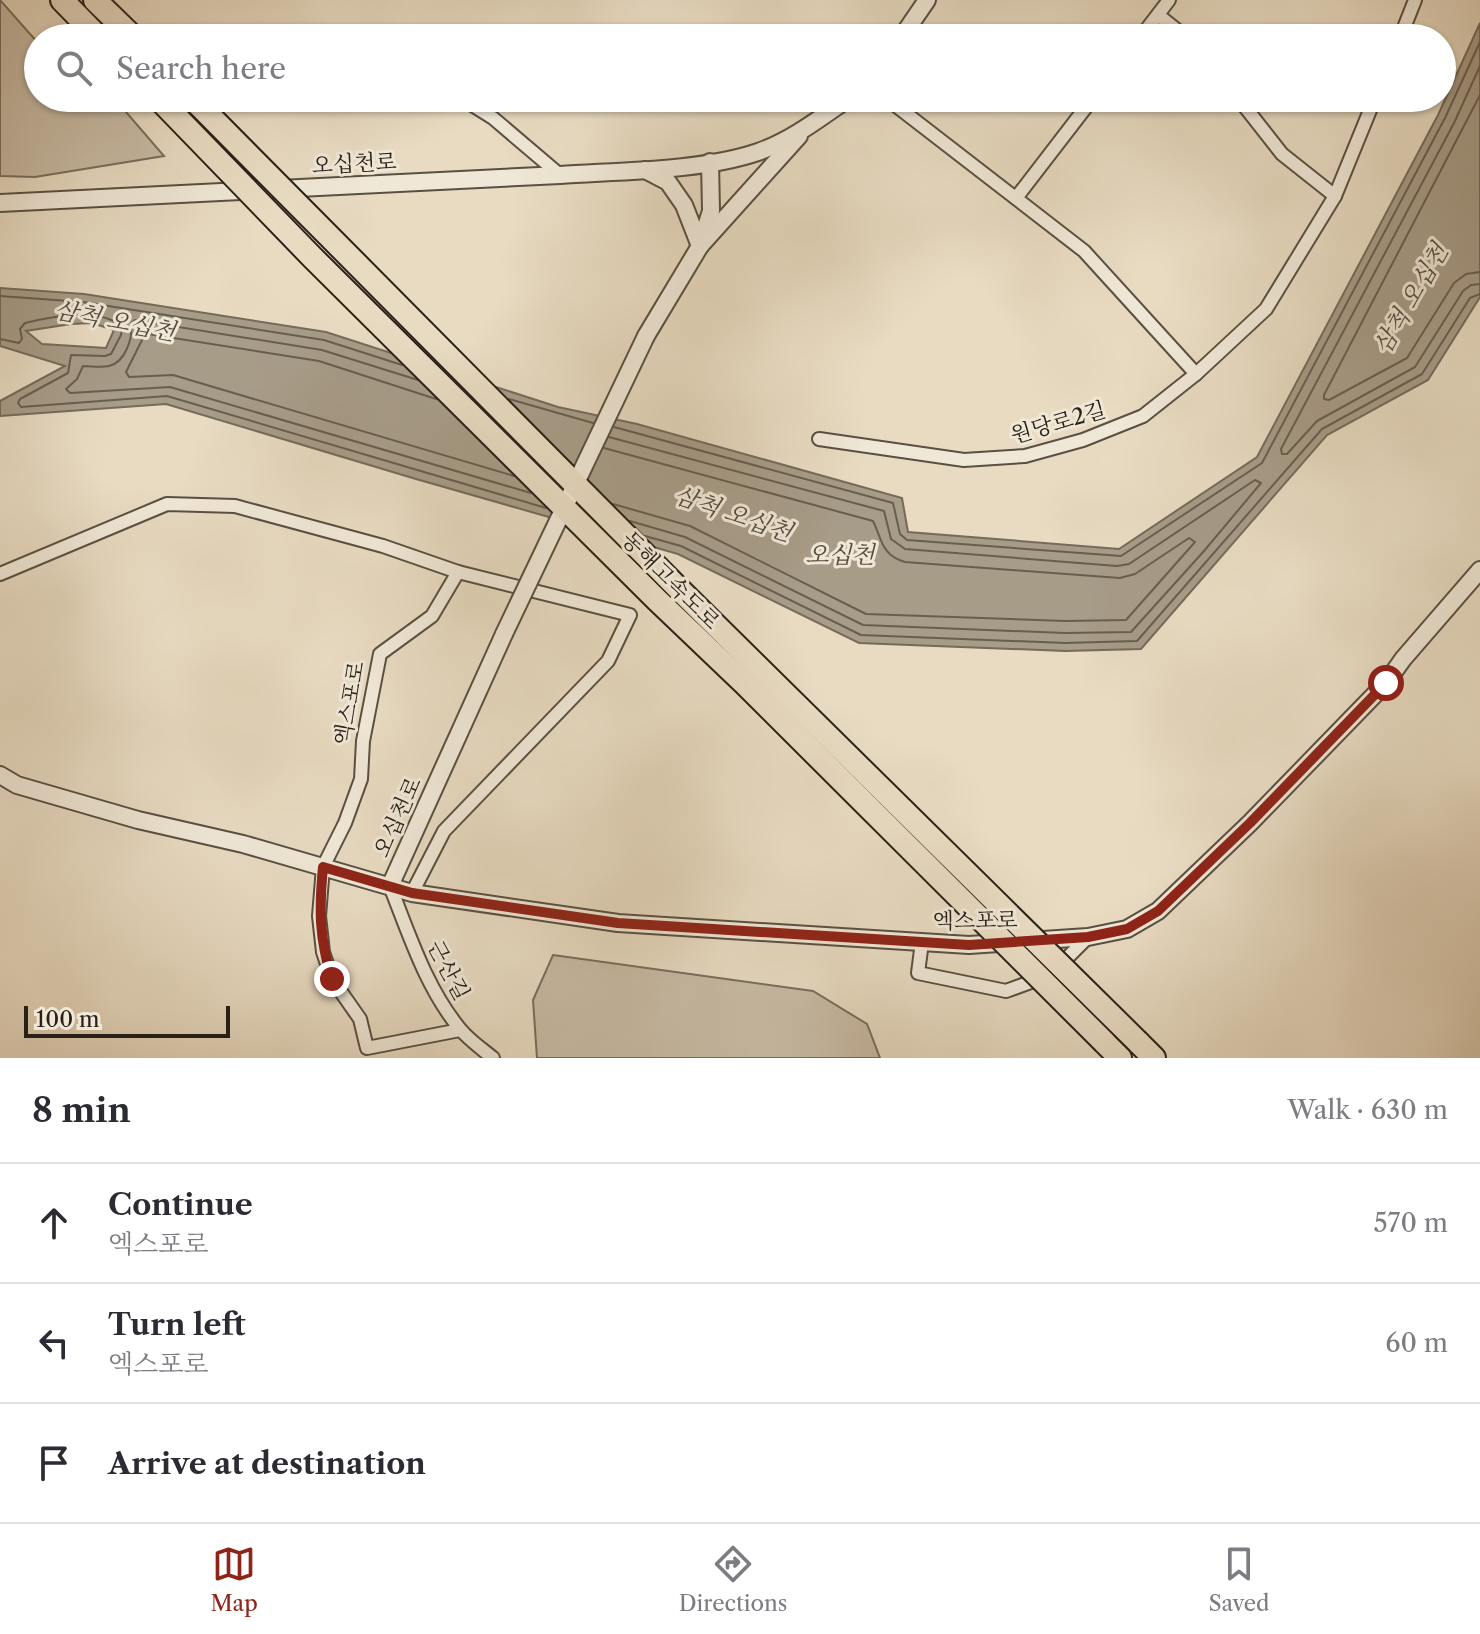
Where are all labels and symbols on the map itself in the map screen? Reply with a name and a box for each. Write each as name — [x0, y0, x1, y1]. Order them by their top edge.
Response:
street label: 오십천로 — [311, 148, 397, 179]
water label: 삼척 오십천 — [1367, 237, 1455, 359]
water label: 삼척 오십천 — [52, 295, 180, 347]
street label: 원당로2길 — [1007, 396, 1109, 449]
water label: 삼척 오십천 — [670, 480, 798, 548]
street label: 동해고속도로 — [616, 526, 725, 635]
water label: 오십천 — [805, 540, 877, 569]
street label: 엑스포로 — [329, 659, 370, 747]
route start — [1368, 665, 1404, 701]
street label: 오십천로 — [368, 773, 427, 862]
street label: 엑스포로 — [932, 906, 1018, 935]
street label: 근산길 — [422, 936, 475, 1005]
route end — [314, 961, 350, 997]
scale bar — [24, 1002, 230, 1038]

